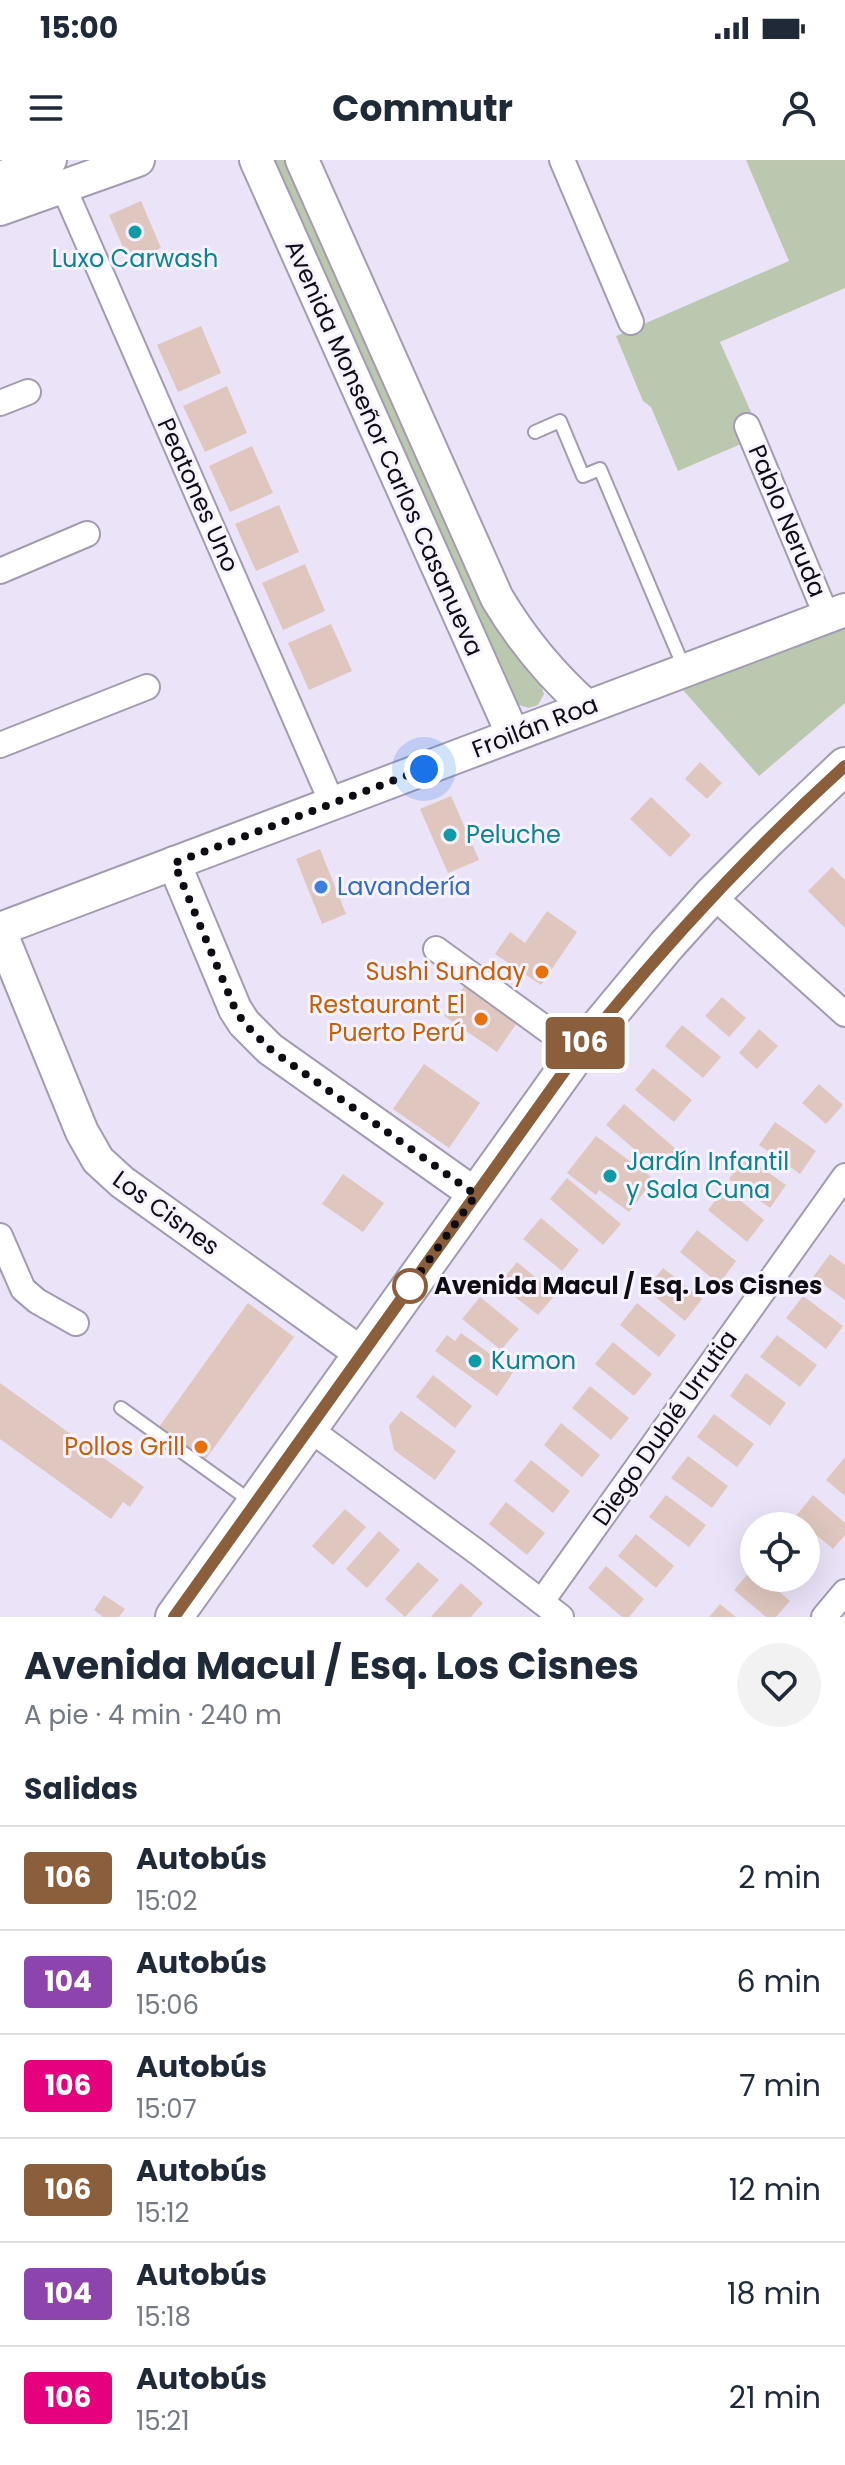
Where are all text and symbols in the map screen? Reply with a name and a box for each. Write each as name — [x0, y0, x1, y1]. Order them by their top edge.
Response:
text: 15:00 — [40, 6, 118, 49]
text: Commutr — [332, 83, 513, 134]
icon: menu — [24, 86, 68, 130]
icon: person — [777, 86, 821, 130]
marker: Luxo Carwash — [126, 223, 144, 241]
street label: Avenida Monseñor Carlos Casanueva — [277, 235, 491, 661]
place label: Luxo Carwash — [52, 242, 218, 275]
street label: Peatones Uno — [150, 413, 247, 577]
street label: Pablo Neruda — [741, 440, 834, 602]
street label: Froilán Roa — [467, 687, 603, 766]
your location — [404, 749, 444, 789]
place label: Peluche — [466, 818, 561, 851]
marker: Peluche — [441, 826, 459, 844]
place label: Lavandería — [337, 870, 471, 903]
marker: Lavandería — [312, 878, 330, 896]
place label: Sushi Sunday — [366, 955, 526, 988]
marker: Sushi Sunday — [533, 963, 551, 981]
place label: Restaurant El Puerto Perú — [309, 988, 465, 1049]
marker: Restaurant El Puerto Perú — [472, 1010, 490, 1028]
line badge: 106 — [539, 1017, 631, 1069]
text: 106 — [562, 1023, 608, 1062]
place label: Jardín Infantil y Sala Cuna — [626, 1145, 789, 1206]
street label: Los Cisnes — [106, 1163, 226, 1263]
marker: Jardín Infantil y Sala Cuna — [601, 1167, 619, 1185]
marker: Avenida Macul / Esq. Los Cisnes — [393, 1269, 427, 1303]
place label: Avenida Macul / Esq. Los Cisnes — [434, 1269, 822, 1302]
street label: Diego Dublé Urrutia — [585, 1323, 745, 1532]
place label: Kumon — [491, 1344, 576, 1377]
marker: Kumon — [466, 1352, 484, 1370]
place label: Pollos Grill — [64, 1430, 185, 1463]
marker: Pollos Grill — [192, 1438, 210, 1456]
map controls — [740, 1512, 820, 1592]
button: locate — [740, 1512, 820, 1592]
text: Avenida Macul / Esq. Los Cisnes — [24, 1639, 639, 1692]
button: heart — [737, 1643, 821, 1727]
text: A pie · 4 min · 240 m — [24, 1697, 282, 1733]
text: Salidas — [24, 1767, 138, 1810]
text: Autobús — [136, 1837, 267, 1880]
text: 2 min — [738, 1856, 821, 1899]
text: 106 — [45, 1858, 91, 1897]
text: 15:02 — [136, 1883, 197, 1919]
text: Autobús — [136, 1941, 267, 1984]
text: 6 min — [736, 1960, 821, 2003]
text: 104 — [44, 1962, 92, 2001]
text: 15:06 — [136, 1987, 199, 2023]
text: Autobús — [136, 2045, 267, 2088]
text: 7 min — [739, 2064, 821, 2107]
text: 106 — [45, 2066, 91, 2105]
text: 15:07 — [136, 2091, 197, 2127]
text: Autobús — [136, 2149, 267, 2192]
text: 12 min — [729, 2168, 821, 2211]
text: 106 — [45, 2170, 91, 2209]
text: 15:12 — [136, 2195, 189, 2231]
text: Autobús — [136, 2253, 267, 2296]
text: 18 min — [727, 2272, 821, 2315]
text: 104 — [44, 2274, 92, 2313]
text: 15:18 — [136, 2299, 191, 2335]
text: Autobús — [136, 2357, 267, 2400]
text: 21 min — [729, 2376, 821, 2419]
text: 106 — [45, 2378, 91, 2417]
text: 15:21 — [136, 2403, 189, 2439]

